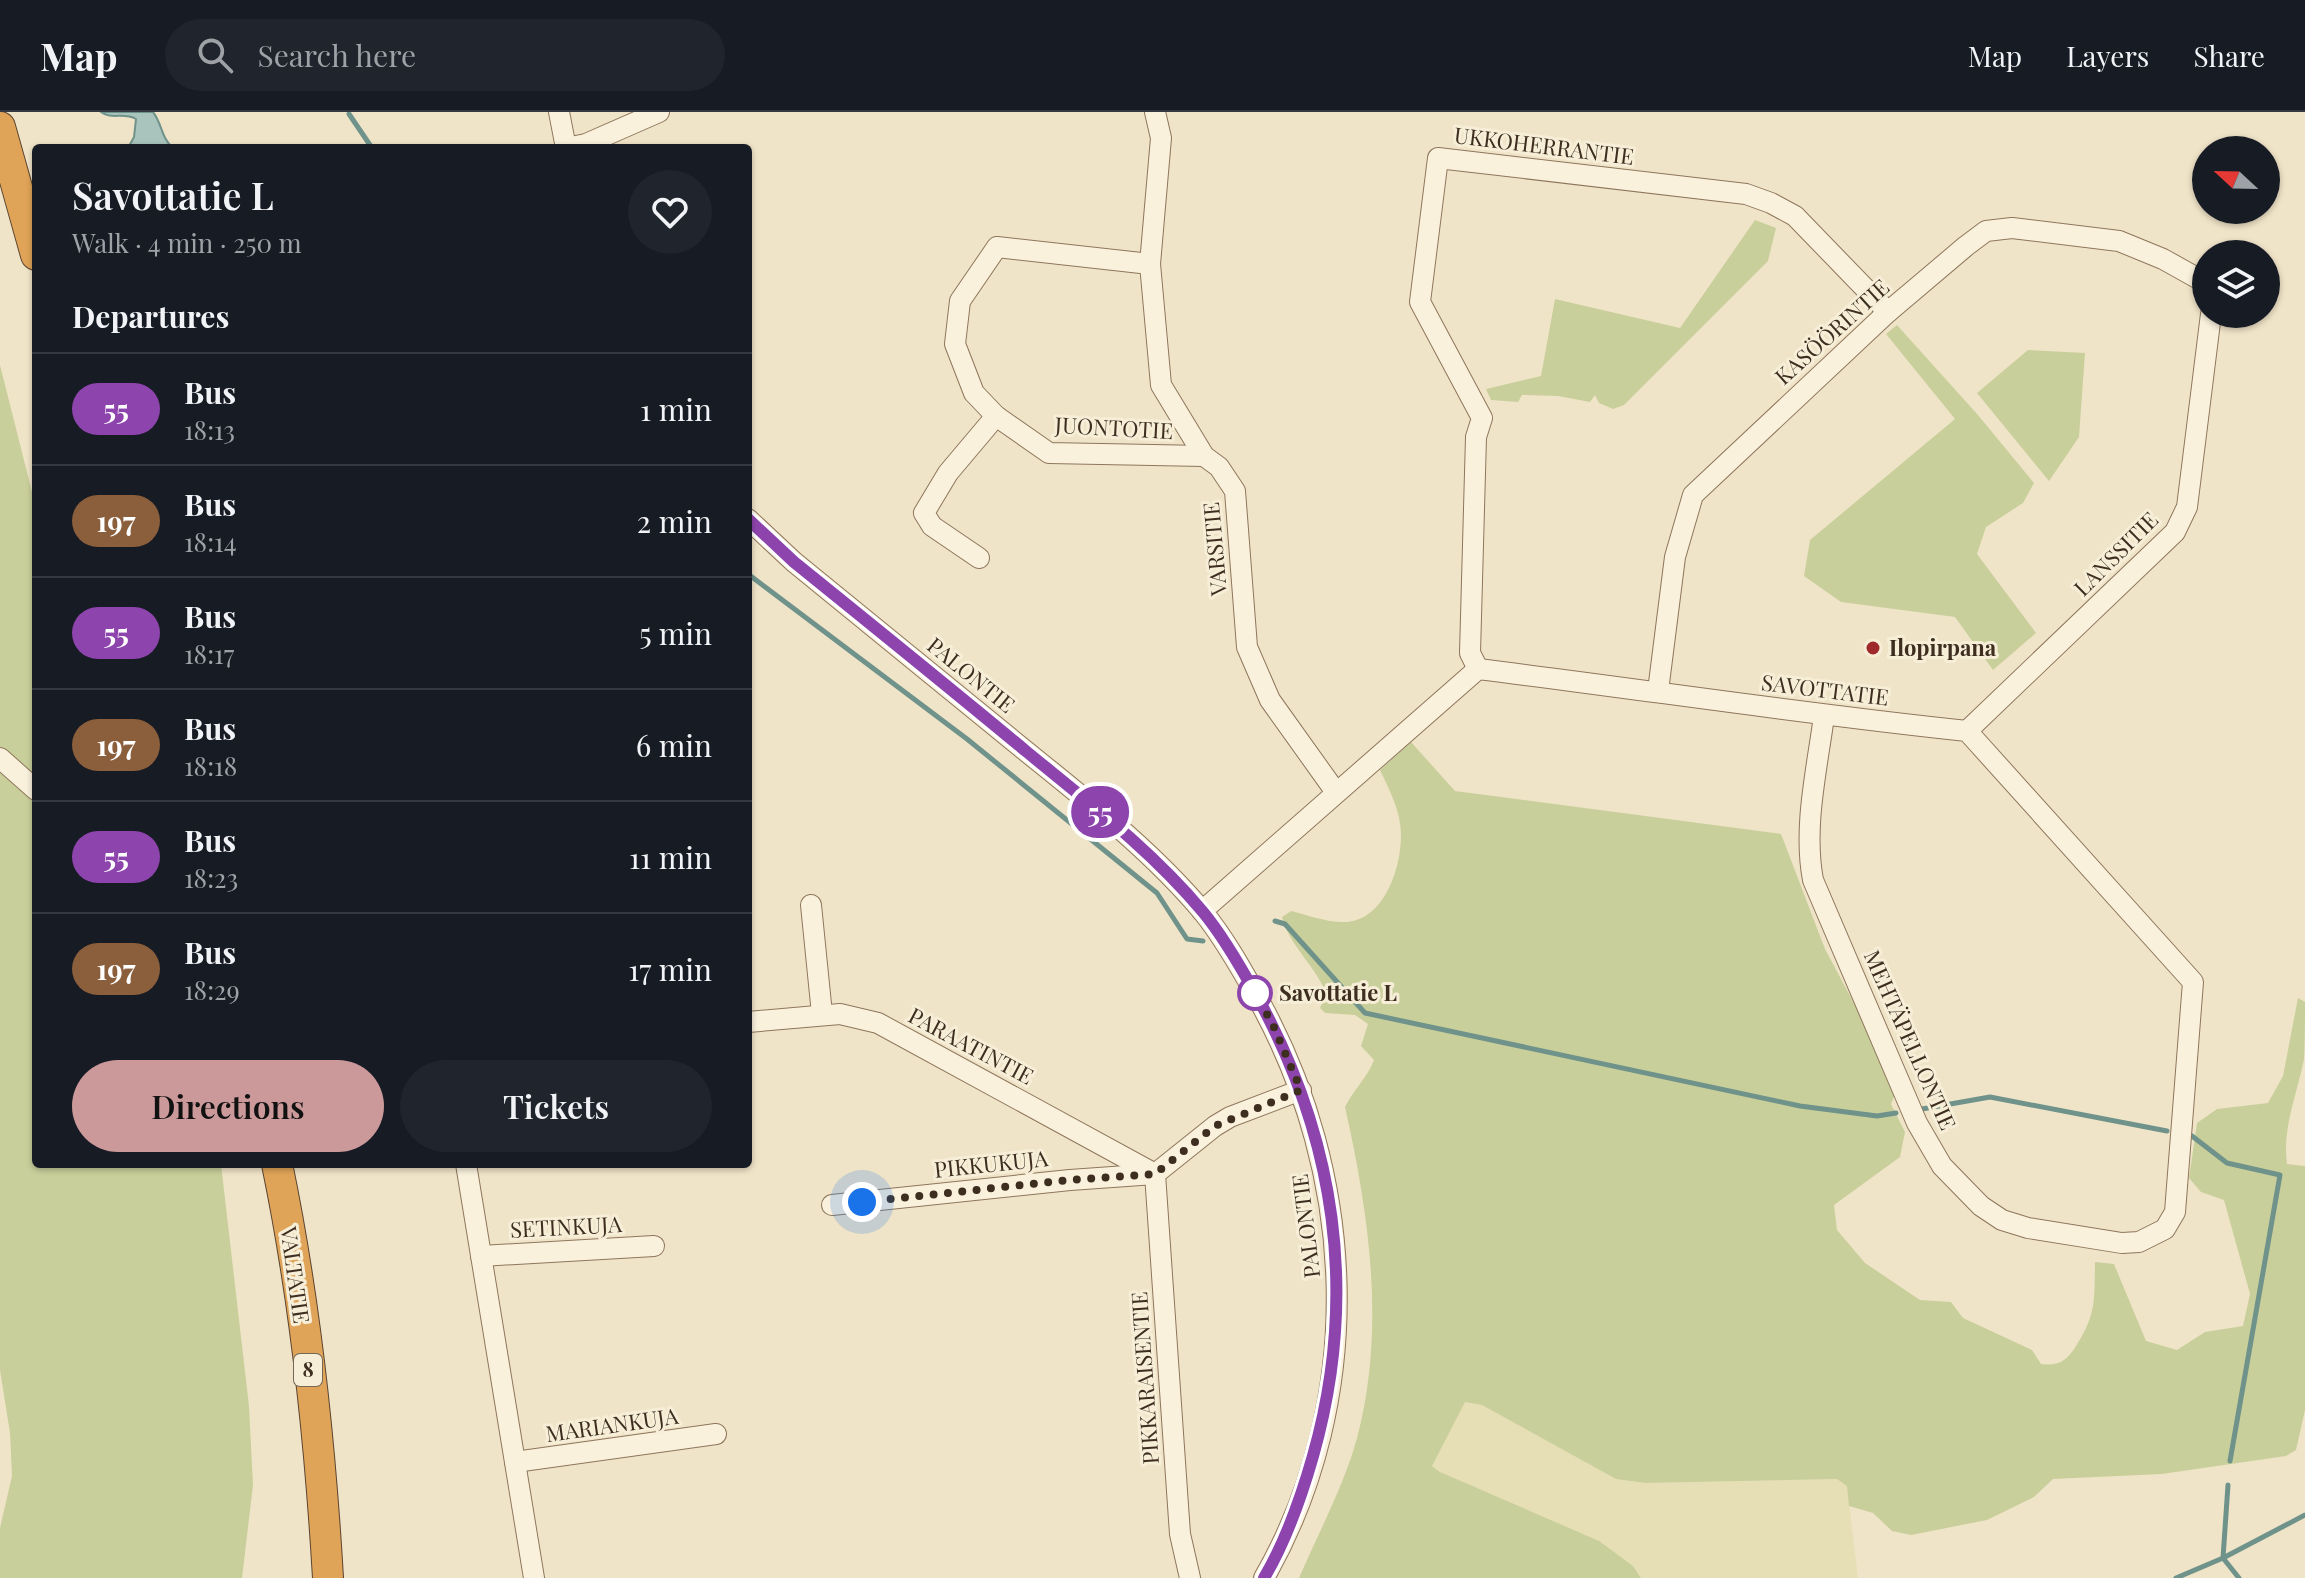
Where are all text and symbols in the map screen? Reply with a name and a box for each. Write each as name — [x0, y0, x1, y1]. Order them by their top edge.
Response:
search box — [165, 19, 725, 91]
text: Map — [40, 30, 117, 81]
icon: search — [193, 33, 237, 77]
text: Search here — [257, 35, 416, 75]
text: Map — [1968, 37, 2022, 74]
text: Layers — [2066, 37, 2149, 74]
text: Share — [2193, 37, 2265, 74]
street label: UKKOHERRANTIE — [1453, 119, 1636, 171]
north arrow — [2192, 136, 2280, 224]
map controls — [2192, 136, 2280, 328]
text: Savottatie L — [72, 169, 274, 220]
button: heart — [628, 170, 712, 254]
text: Walk · 4 min · 250 m — [72, 225, 302, 260]
button: layers — [2192, 240, 2280, 328]
street label: KASÖÖRINTIE — [1768, 272, 1895, 391]
text: Departures — [72, 296, 229, 336]
text: Bus — [184, 372, 236, 412]
text: 1 min — [640, 389, 712, 429]
text: 55 — [103, 390, 129, 427]
street label: JUONTOTIE — [1053, 409, 1174, 445]
text: 18:13 — [184, 412, 235, 447]
text: Bus — [184, 484, 236, 524]
text: 2 min — [637, 501, 712, 541]
street label: VARSITIE — [1195, 501, 1233, 598]
text: 197 — [97, 502, 135, 539]
street label: LANSSITIE — [2067, 505, 2164, 602]
text: 18:14 — [184, 524, 237, 559]
text: Bus — [184, 596, 236, 636]
text: 5 min — [639, 613, 712, 653]
text: 55 — [103, 614, 129, 651]
street label: PALONTIE — [922, 630, 1022, 719]
place label: Ilopirpana — [1889, 632, 1997, 662]
text: 18:17 — [184, 636, 234, 671]
marker: Ilopirpana — [1864, 639, 1882, 657]
street label: SAVOTTATIE — [1760, 666, 1890, 712]
text: Bus — [184, 708, 236, 748]
text: 6 min — [636, 725, 712, 765]
text: 197 — [97, 726, 135, 763]
text: 18:18 — [184, 748, 237, 783]
line badge: 55 — [1064, 786, 1136, 838]
text: 55 — [1087, 793, 1113, 830]
text: Bus — [184, 820, 236, 860]
text: 11 min — [629, 837, 712, 877]
text: 55 — [103, 838, 129, 875]
text: 18:23 — [184, 860, 238, 895]
text: Bus — [184, 932, 236, 972]
street label: MEHTÄPELLONTIE — [1858, 945, 1964, 1134]
text: 17 min — [628, 949, 712, 989]
text: 197 — [97, 950, 135, 987]
text: 18:29 — [184, 972, 240, 1007]
marker: Savottatie L — [1238, 976, 1272, 1010]
place label: Savottatie L — [1279, 977, 1397, 1007]
street label: PARAATINTIE — [904, 1000, 1039, 1091]
button: Directions — [72, 1060, 384, 1152]
button: Tickets — [400, 1060, 712, 1152]
street label: PIKKUKUJA — [932, 1142, 1049, 1184]
street label: PALONTIE — [1284, 1172, 1326, 1280]
your location — [842, 1182, 882, 1222]
street label: SETINKUJA — [509, 1208, 623, 1244]
street label: VALTATIE — [274, 1224, 318, 1325]
street label: PIKKARAISENTIE — [1123, 1291, 1165, 1465]
road number: 8 — [294, 1354, 322, 1386]
street label: MARIANKUJA — [544, 1400, 680, 1448]

